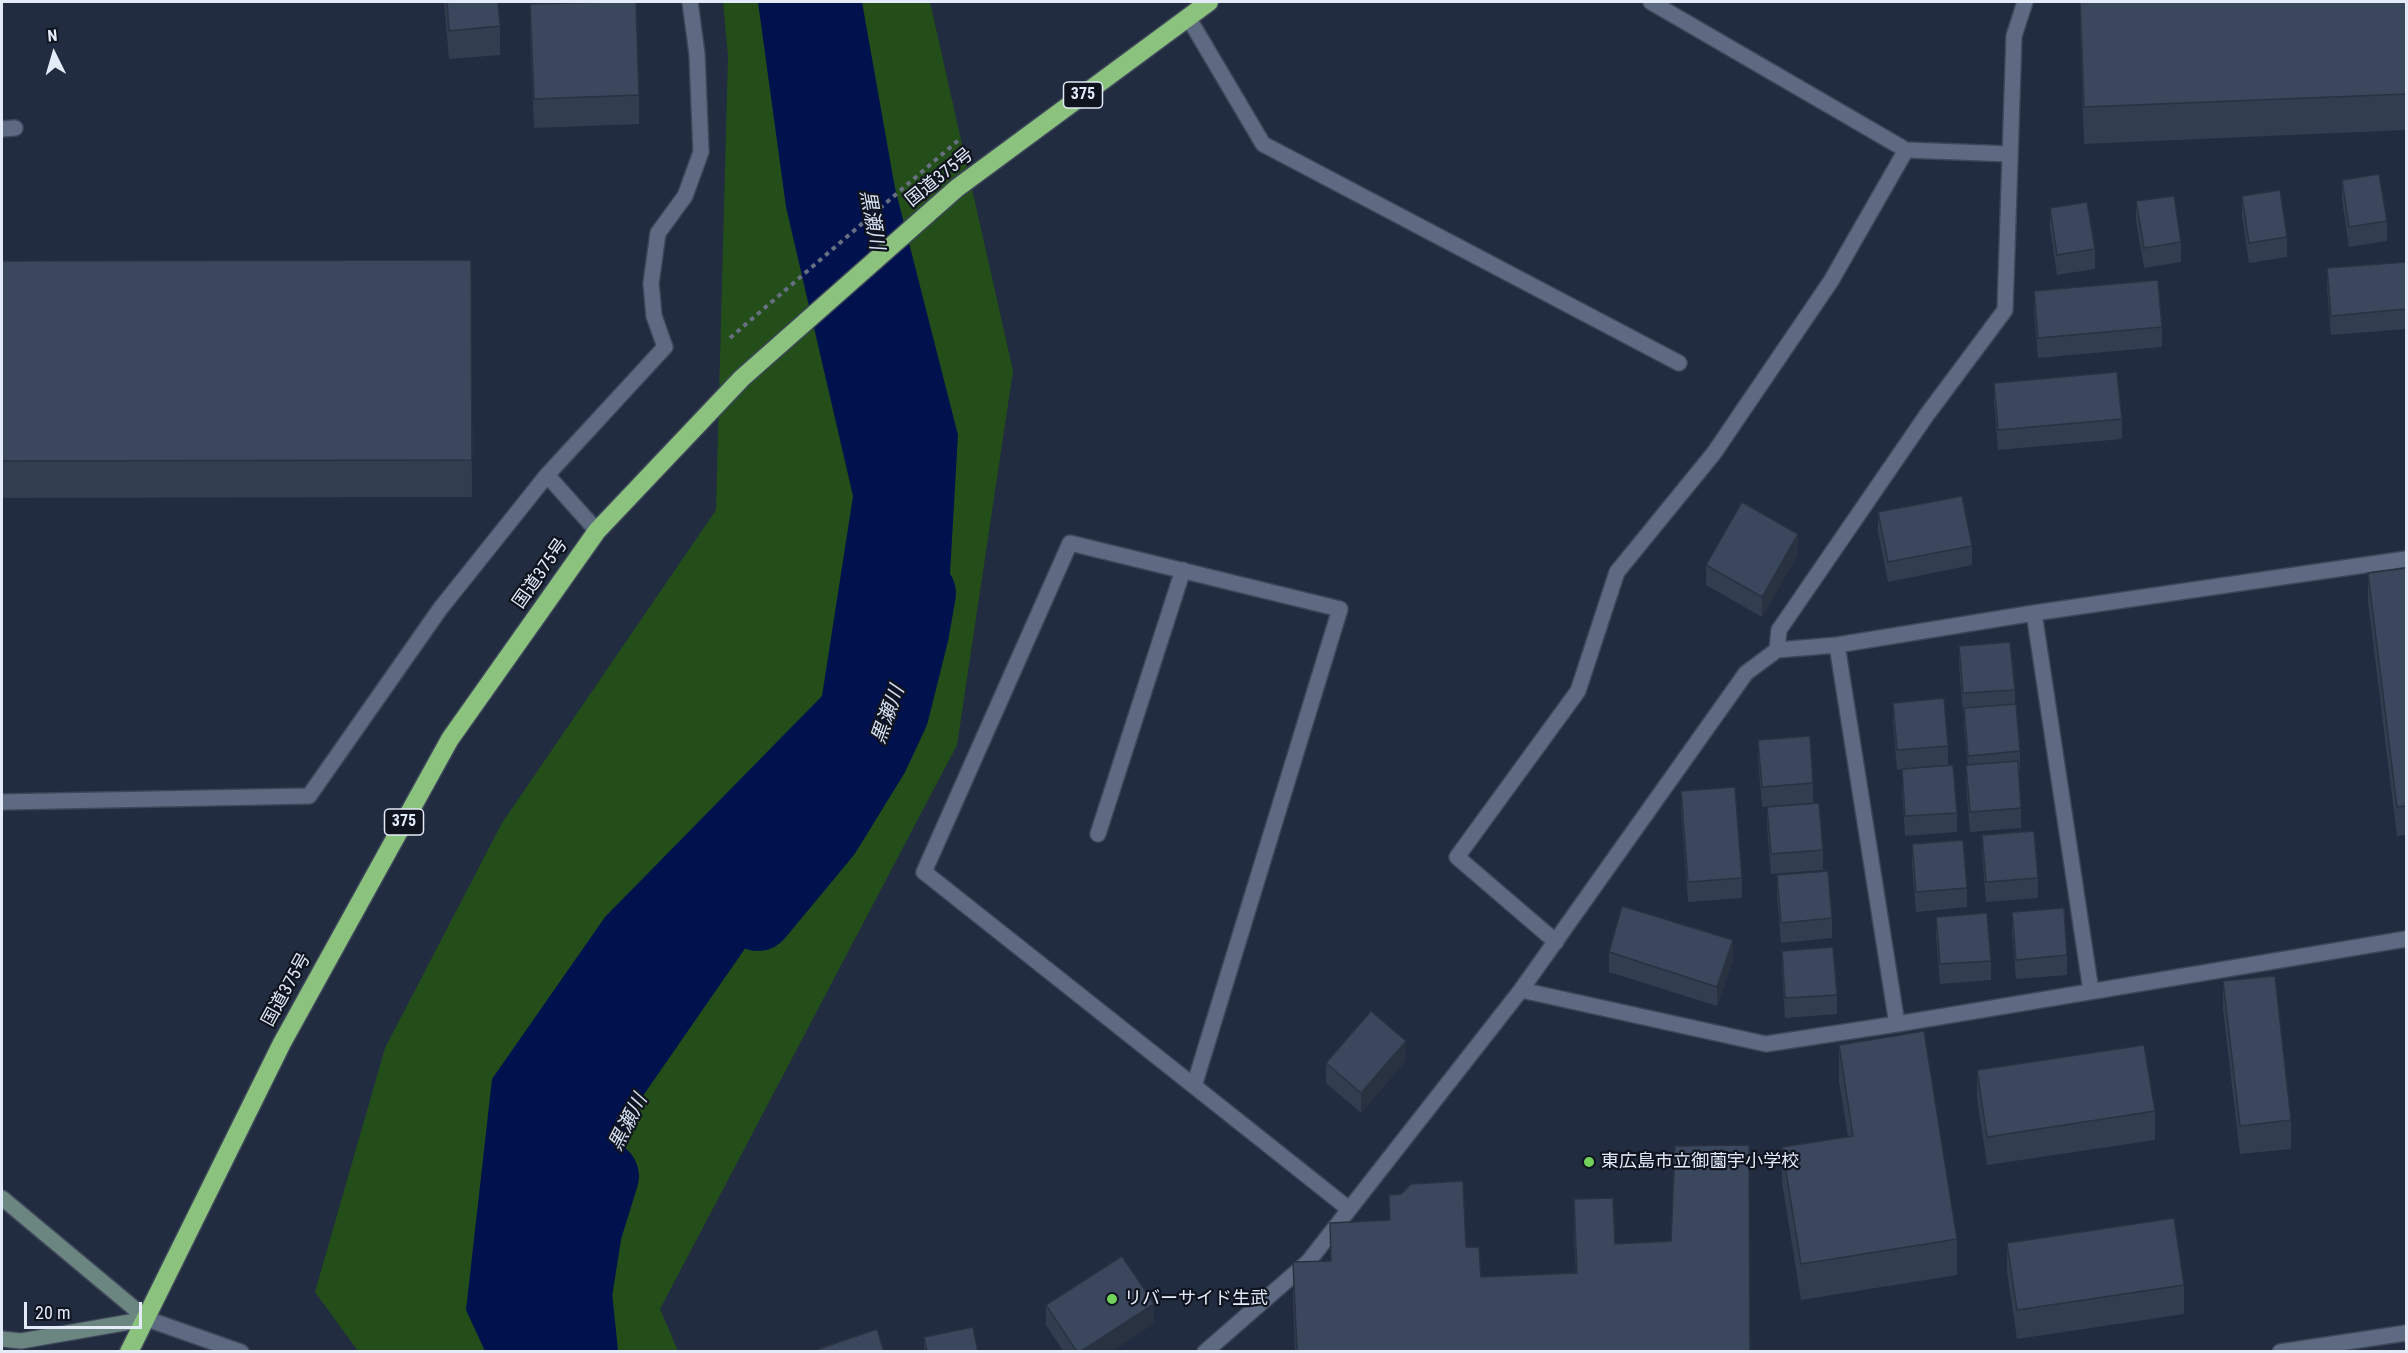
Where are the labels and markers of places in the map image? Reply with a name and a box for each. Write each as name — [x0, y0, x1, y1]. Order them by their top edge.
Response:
place label: 東広島市立御薗宇小学校 — [1601, 1151, 1799, 1173]
marker: 東広島市立御薗宇小学校 — [1582, 1155, 1596, 1169]
place label: リバーサイド生武 — [1124, 1288, 1268, 1310]
marker: リバーサイド生武 — [1105, 1292, 1119, 1306]

